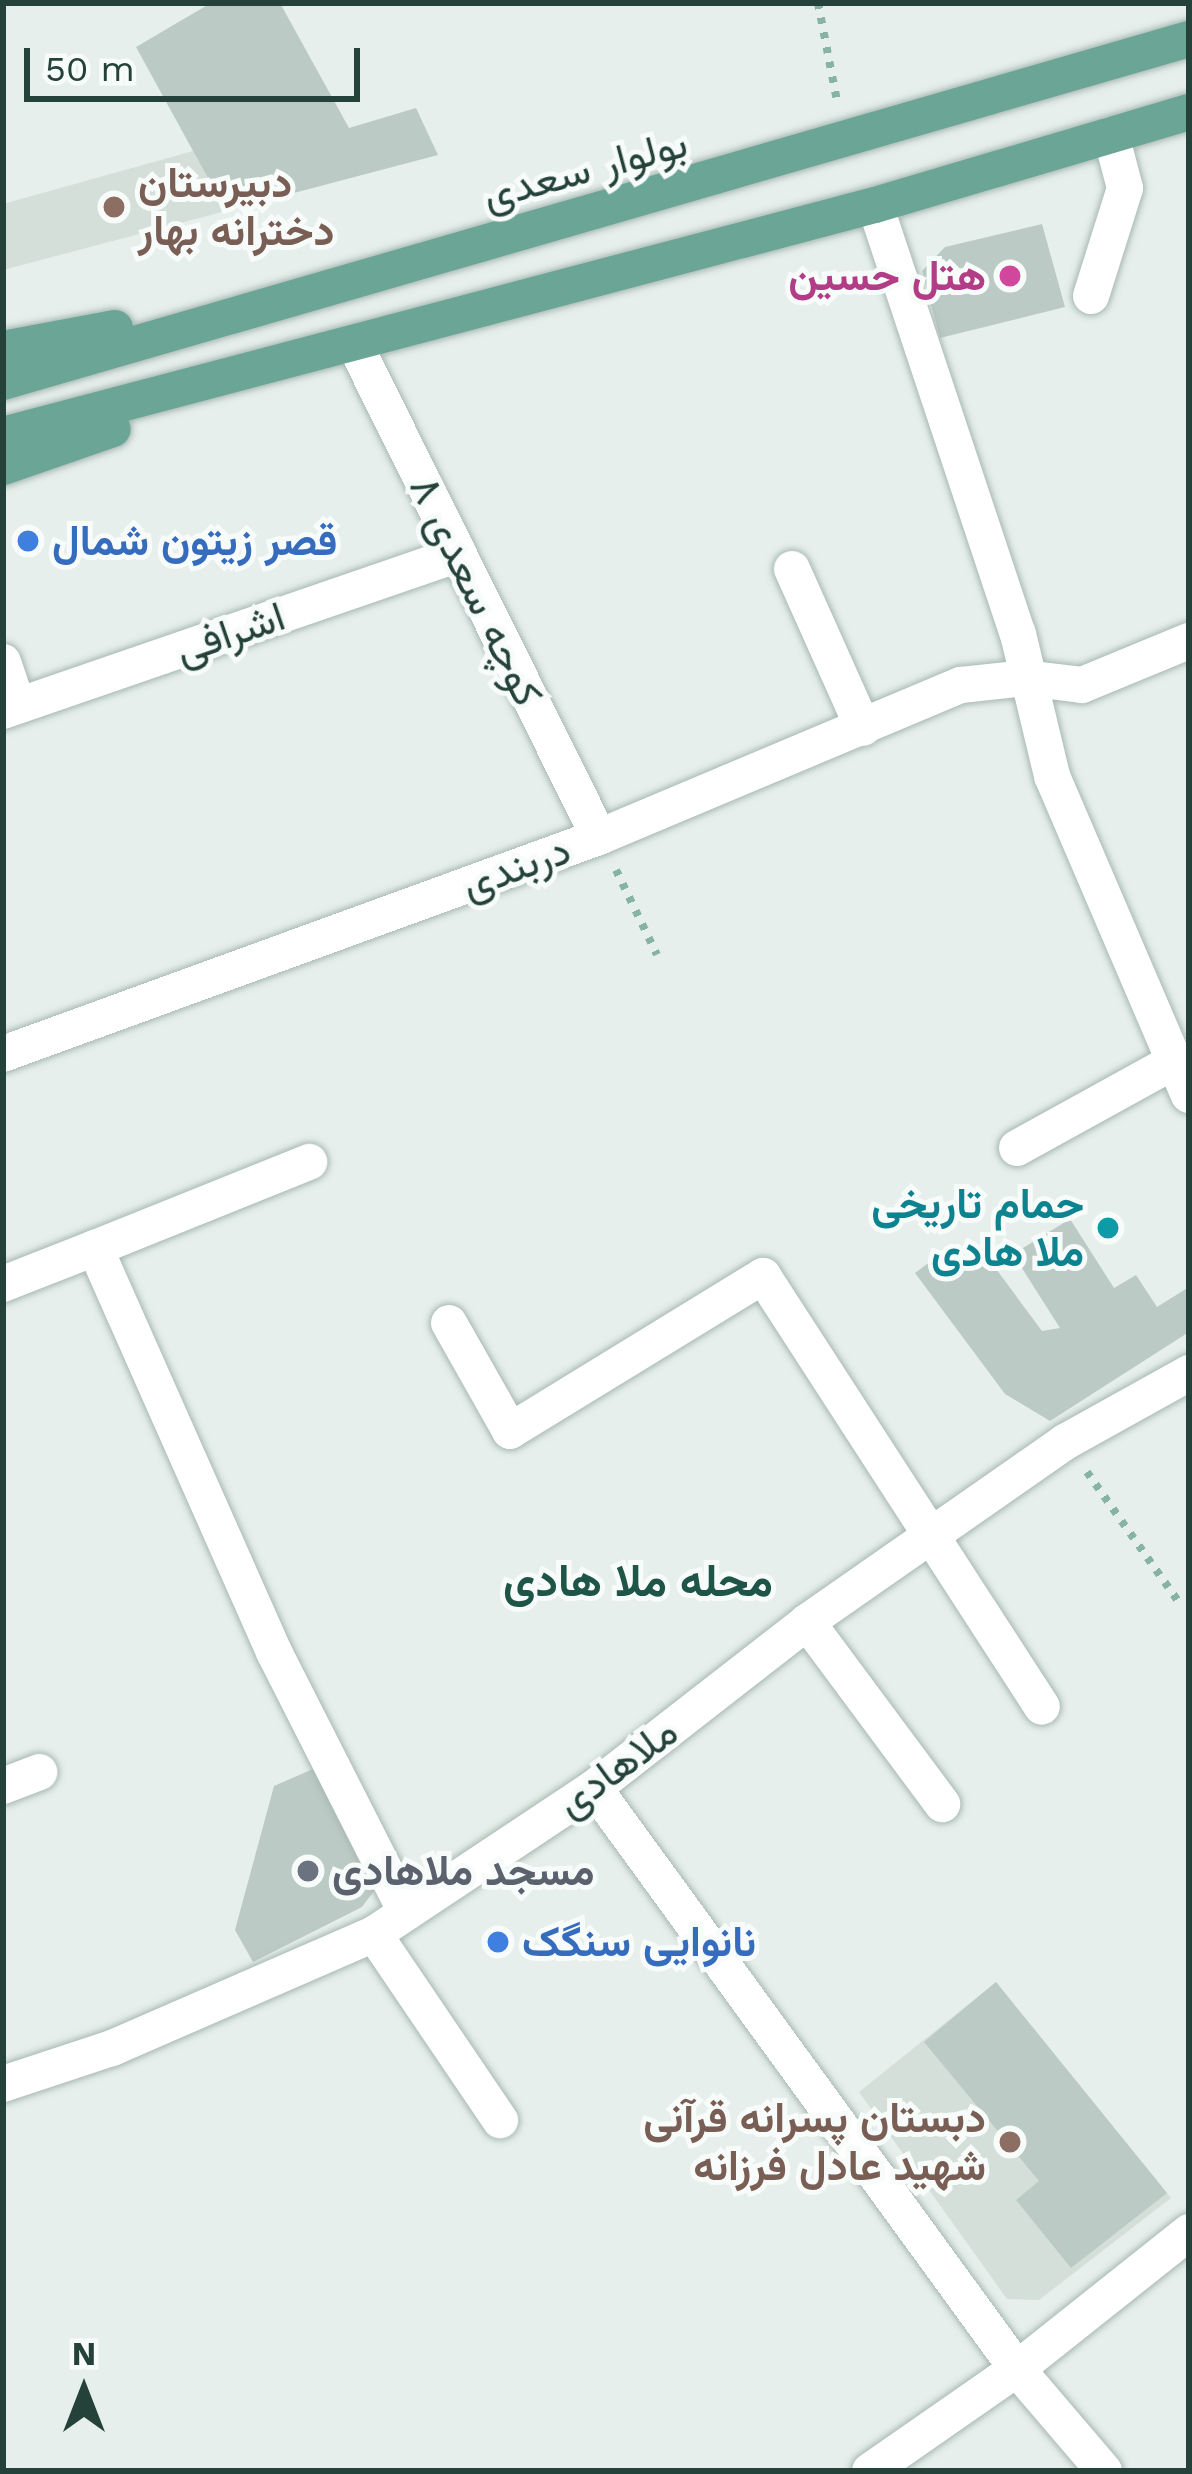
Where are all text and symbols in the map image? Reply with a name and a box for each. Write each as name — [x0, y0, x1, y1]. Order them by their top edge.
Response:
scale bar — [30, 24, 366, 98]
text: 50 m — [45, 48, 135, 90]
street label: بولوار سعدی — [477, 118, 693, 220]
place label: دبیرستان دخترانه بهار — [138, 158, 334, 256]
marker: دبیرستان دخترانه بهار — [101, 194, 127, 220]
place label: هتل حسین — [788, 251, 986, 301]
marker: هتل حسین — [997, 263, 1023, 289]
street label: کوچه سعدی ۸ — [399, 468, 553, 714]
place label: قصر زیتون شمال — [52, 516, 337, 566]
marker: قصر زیتون شمال — [15, 528, 41, 554]
street label: اشرافی — [169, 591, 291, 675]
street label: دربندی — [455, 824, 577, 910]
place label: حمام تاریخی ملا هادی — [871, 1179, 1084, 1278]
marker: حمام تاریخی ملا هادی — [1095, 1215, 1121, 1241]
district label: محله ملا هادی — [503, 1554, 773, 1608]
street label: ملاهادی — [547, 1706, 687, 1828]
place label: مسجد ملاهادی — [332, 1846, 595, 1896]
marker: مسجد ملاهادی — [295, 1858, 321, 1884]
place label: نانوایی سنگک — [522, 1917, 756, 1967]
marker: نانوایی سنگک — [485, 1929, 511, 1955]
place label: دبستان پسرانه قرآنی شهید عادل فرزانه — [643, 2093, 986, 2192]
marker: دبستان پسرانه قرآنی شهید عادل فرزانه — [997, 2129, 1023, 2155]
north arrow — [24, 2330, 144, 2450]
text: N — [72, 2334, 96, 2373]

